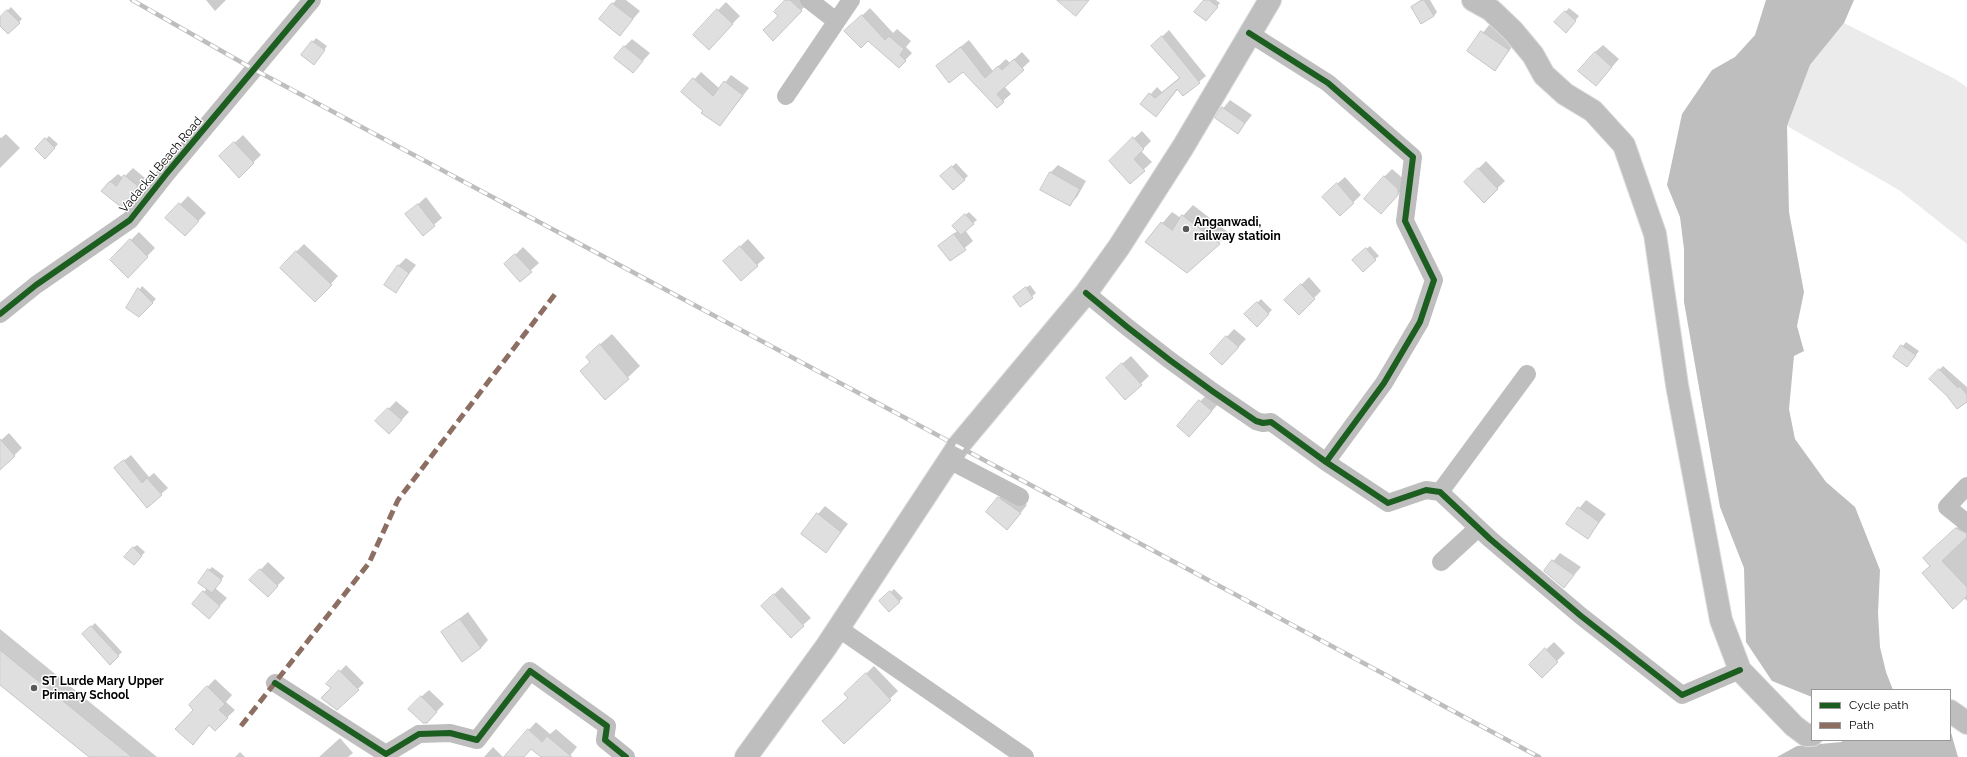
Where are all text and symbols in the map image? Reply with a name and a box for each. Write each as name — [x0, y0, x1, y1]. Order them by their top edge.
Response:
street label: Vadackal Beach Road — [117, 114, 205, 216]
place label: Anganwadi, railway statioin — [1194, 215, 1281, 243]
marker: Anganwadi, railway statioin — [1181, 224, 1191, 234]
place label: ST Lurde Mary Upper Primary School — [42, 674, 164, 702]
marker: ST Lurde Mary Upper Primary School — [29, 683, 39, 693]
legend — [1811, 689, 1951, 741]
text: Cycle path — [1849, 698, 1908, 712]
text: Path — [1849, 718, 1874, 732]

